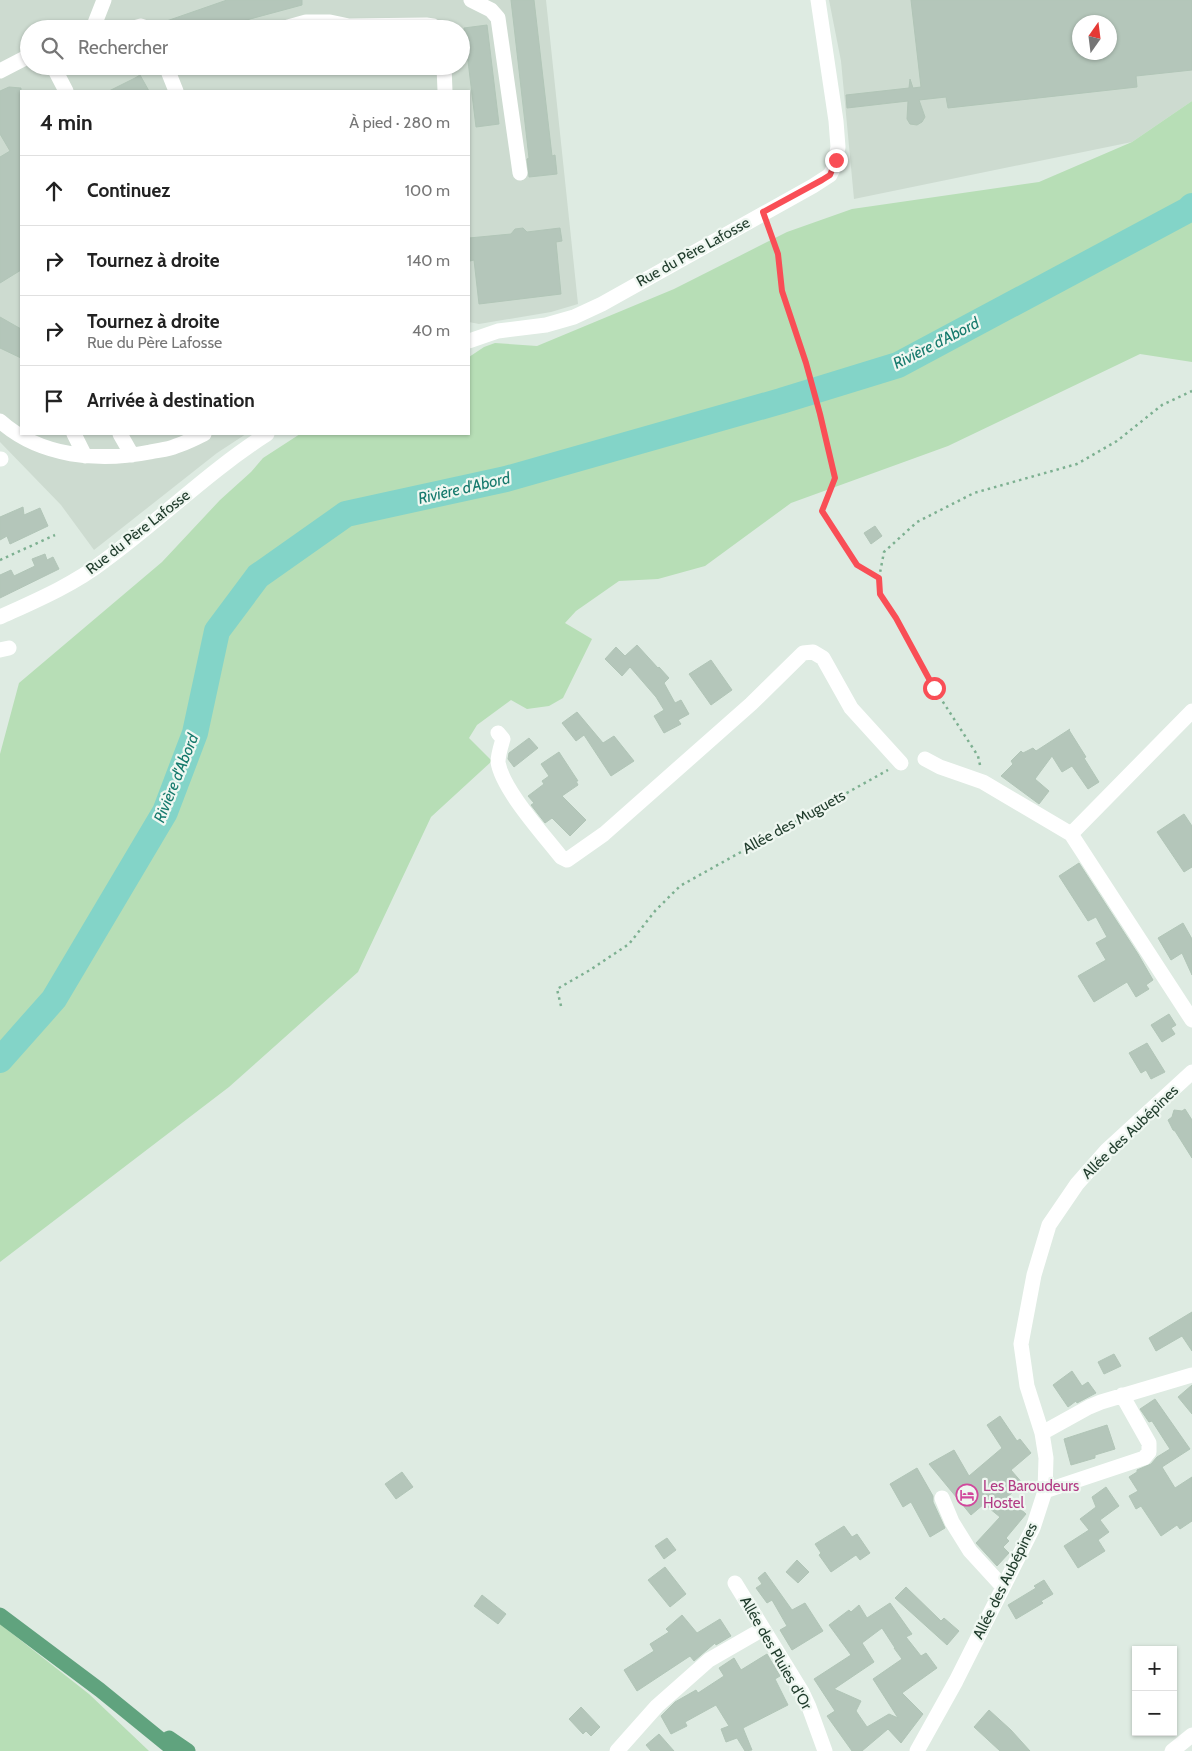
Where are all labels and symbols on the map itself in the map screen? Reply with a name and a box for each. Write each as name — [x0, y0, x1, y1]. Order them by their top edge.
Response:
north arrow — [1072, 15, 1117, 60]
route end — [825, 149, 848, 172]
street label: Rue du Père Lafosse — [633, 213, 753, 291]
water label: Rivière d'Abord — [890, 313, 983, 373]
water label: Rivière d'Abord — [416, 468, 513, 508]
street label: Rue du Père Lafosse — [82, 486, 194, 578]
route start — [923, 677, 946, 700]
water label: Rivière d'Abord — [150, 730, 203, 825]
street label: Allée des Muguets — [740, 786, 848, 858]
street label: Allée des Aubépines — [1078, 1081, 1182, 1183]
place label: Les Baroudeurs Hostel — [983, 1477, 1079, 1512]
hotel icon: Les Baroudeurs Hostel — [955, 1483, 979, 1507]
street label: Allée des Aubépines — [969, 1520, 1041, 1642]
street label: Allée des Pluies d'Or — [736, 1593, 816, 1713]

